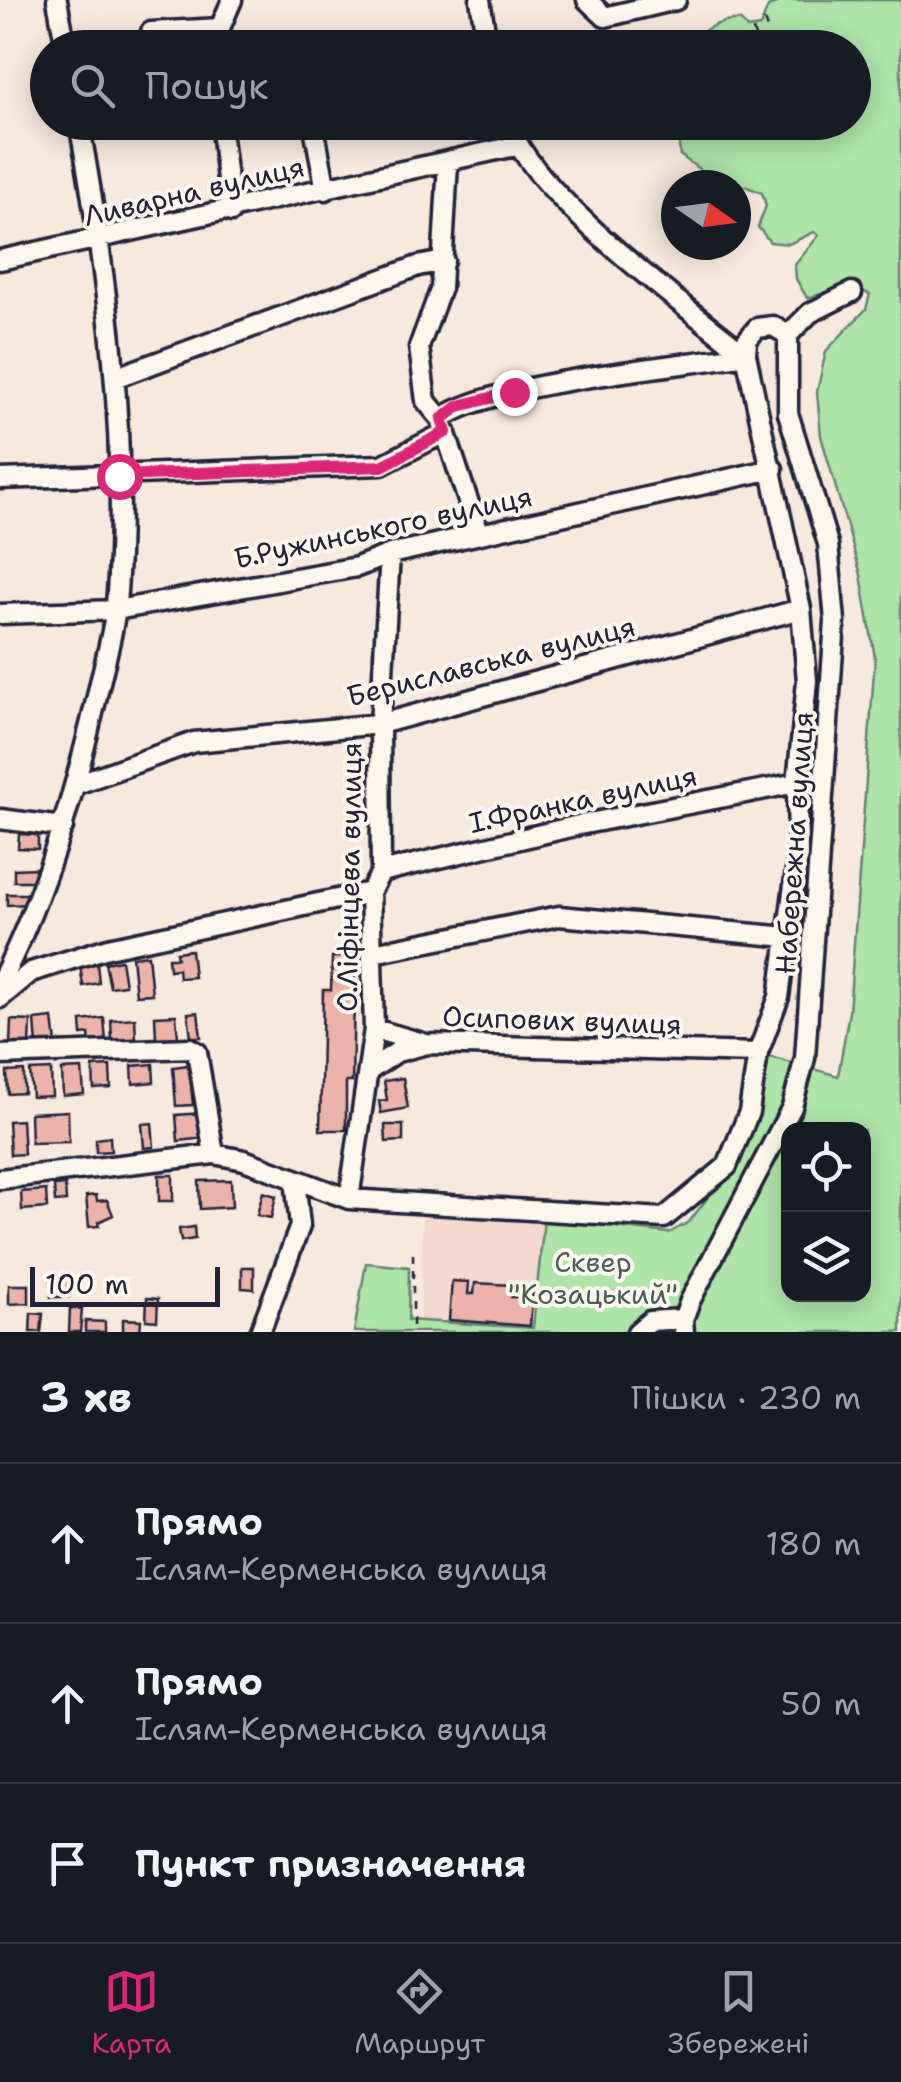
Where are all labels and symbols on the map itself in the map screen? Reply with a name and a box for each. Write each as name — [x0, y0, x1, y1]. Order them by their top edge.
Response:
street label: Ливарна вулиця — [80, 147, 308, 235]
north arrow — [661, 170, 751, 260]
route end — [492, 370, 538, 416]
route start — [97, 454, 143, 500]
street label: Б.Ружинського вулиця — [230, 477, 536, 577]
street label: Бериславська вулиця — [343, 607, 639, 715]
street label: Набережна вулиця — [766, 710, 822, 976]
street label: О.Ліфінцева вулиця — [328, 742, 370, 1012]
street label: І.Франка вулиця — [466, 756, 700, 842]
street label: Осипових вулиця — [442, 997, 682, 1043]
park label: Сквер "Козацький" — [508, 1243, 678, 1313]
scale bar — [30, 1262, 220, 1306]

